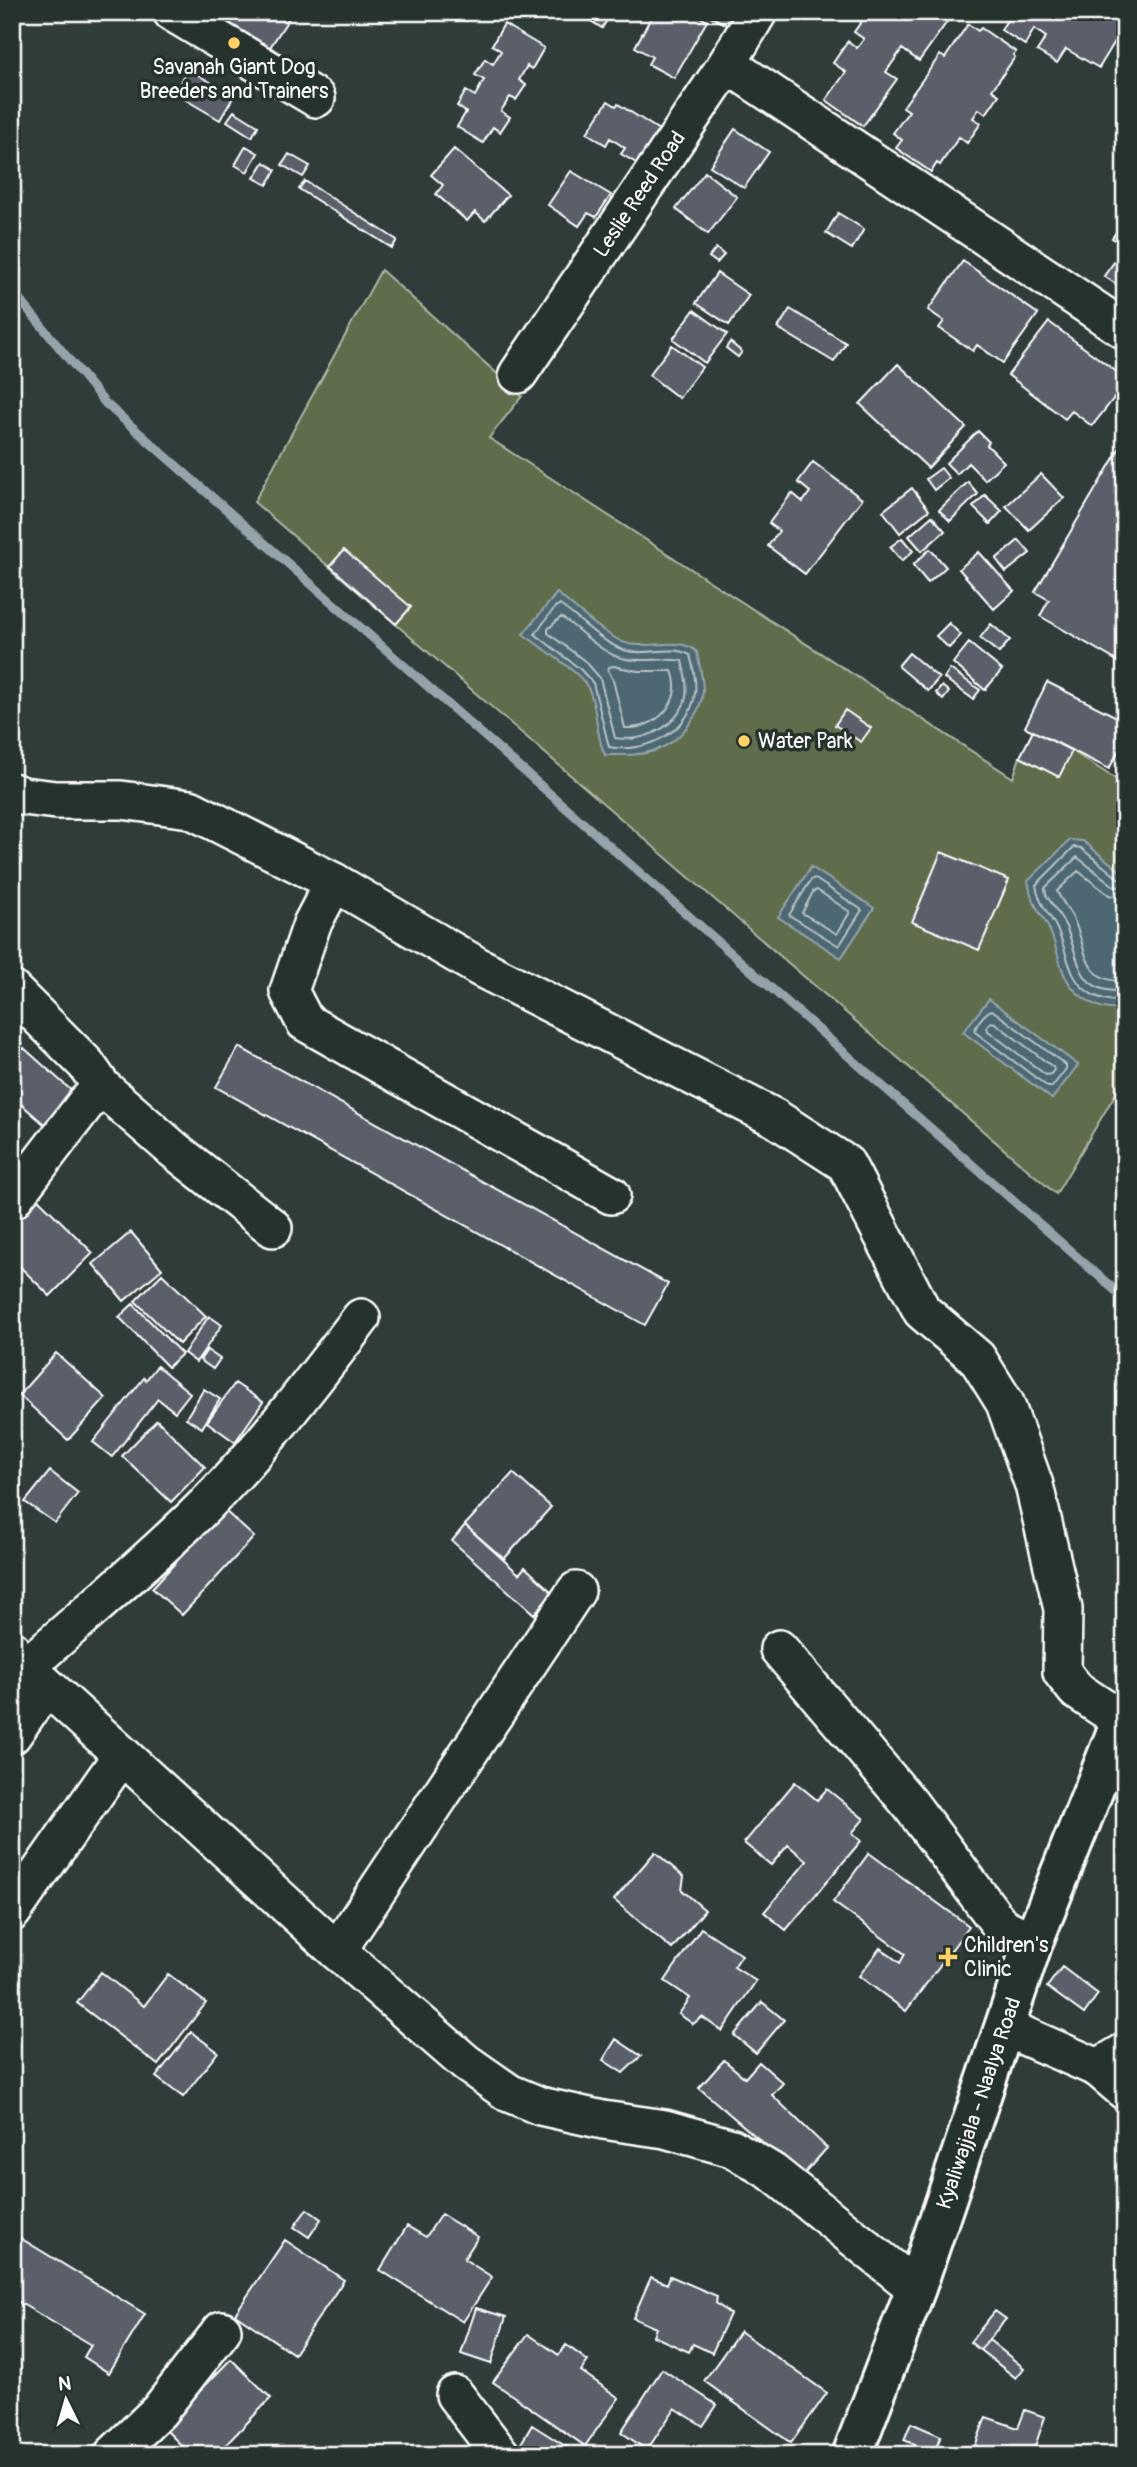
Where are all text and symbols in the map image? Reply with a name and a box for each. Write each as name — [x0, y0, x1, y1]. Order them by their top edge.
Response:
marker: Savanah Giant Dog Breeders and Trainers — [226, 35, 242, 51]
place label: Savanah Giant Dog Breeders and Trainers — [140, 54, 329, 105]
street label: Leslie Reed Road — [587, 126, 691, 262]
place label: Water Park — [758, 728, 853, 755]
marker: Water Park — [736, 733, 752, 749]
place label: Children's Clinic — [964, 1932, 1049, 1983]
marker: Children's Clinic — [938, 1947, 958, 1967]
street label: Kyaliwajjala - Naalya Road — [930, 1994, 1027, 2213]
north arrow — [32, 2366, 102, 2436]
text: N — [57, 2372, 72, 2397]

